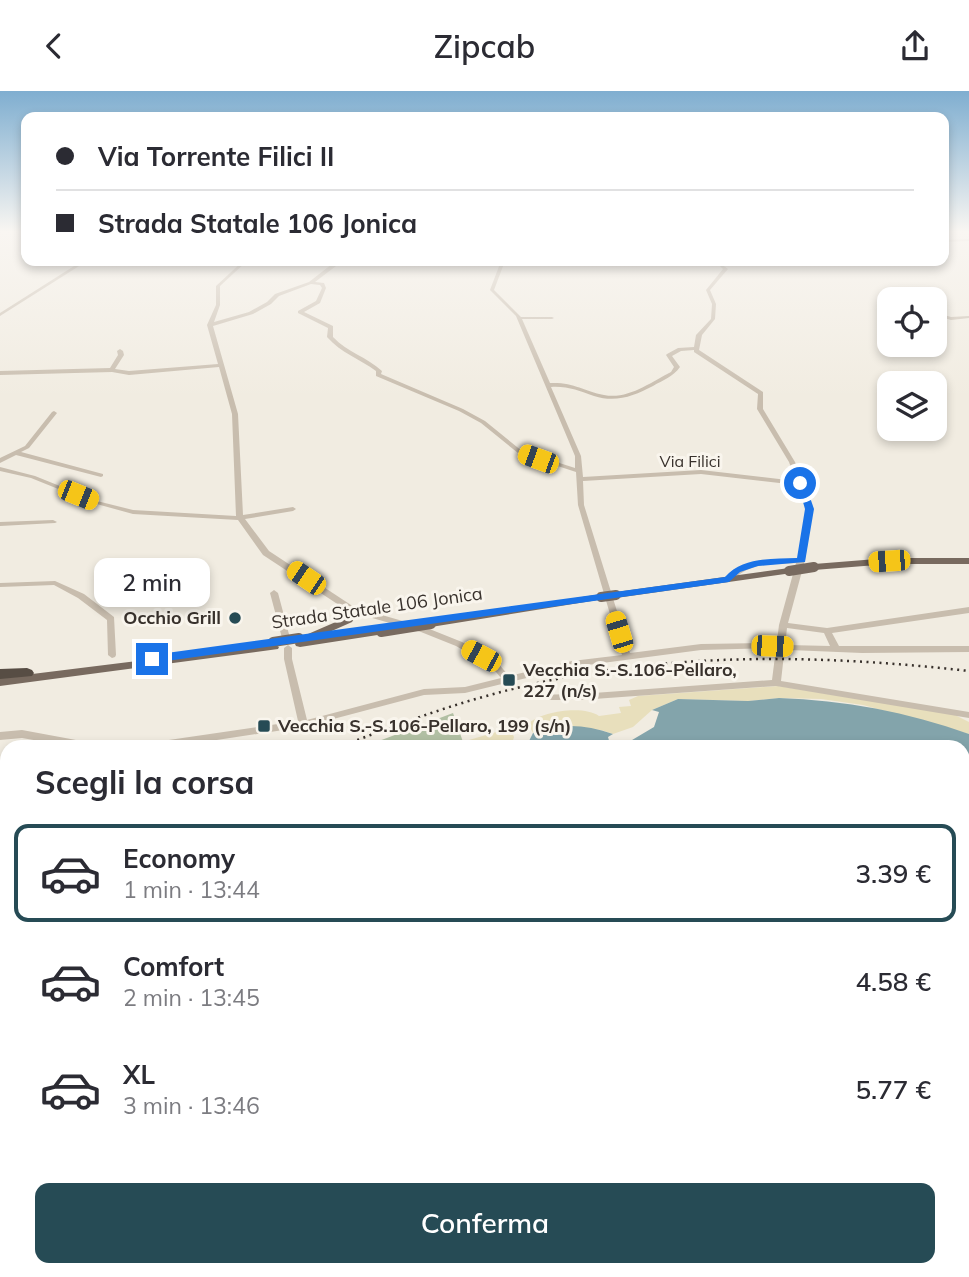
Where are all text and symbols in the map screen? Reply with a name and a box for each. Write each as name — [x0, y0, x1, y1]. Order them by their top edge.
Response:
text: Zipcab — [434, 26, 535, 66]
icon: back — [35, 27, 73, 65]
icon: share — [896, 27, 934, 65]
text: Via Torrente Filici II — [98, 140, 335, 173]
text: Strada Statale 106 Jonica — [98, 207, 417, 240]
map controls — [877, 287, 947, 441]
button: locate — [877, 287, 947, 357]
button: layers — [877, 371, 947, 441]
car — [515, 442, 562, 476]
street label: Via Filici — [660, 451, 720, 471]
route start — [784, 467, 816, 499]
car — [55, 477, 102, 513]
car — [868, 549, 911, 573]
callout: 2 min — [94, 557, 210, 607]
car — [283, 558, 330, 598]
text: 2 min — [122, 568, 182, 597]
street label: Strada Statale 106 Jonica — [270, 581, 484, 634]
place label: Occhio Grill — [123, 606, 221, 629]
car — [603, 609, 636, 655]
marker: Occhio Grill — [227, 610, 243, 626]
car — [751, 635, 794, 657]
car — [458, 637, 505, 675]
route end — [136, 643, 168, 675]
place label: Vecchia S.-S.106-Pellaro, 227 (n/s) — [522, 658, 737, 702]
marker: Vecchia S.-S.106-Pellaro, 227 (n/s) — [501, 672, 517, 688]
place label: Vecchia S.-S.106-Pellaro, 199 (s/n) — [277, 714, 571, 737]
marker: Vecchia S.-S.106-Pellaro, 199 (s/n) — [256, 718, 272, 734]
text: Scegli la corsa — [35, 762, 254, 802]
icon: car — [39, 842, 102, 905]
text: Economy — [123, 842, 235, 875]
text: 3.39 € — [855, 857, 931, 890]
text: 1 min · 13:44 — [123, 875, 260, 904]
icon: car — [39, 950, 102, 1013]
text: Comfort — [123, 950, 224, 983]
text: 4.58 € — [855, 965, 931, 998]
text: 2 min · 13:45 — [123, 983, 260, 1012]
icon: car — [39, 1058, 102, 1121]
text: XL — [123, 1058, 155, 1091]
text: 5.77 € — [855, 1073, 931, 1106]
text: 3 min · 13:46 — [123, 1091, 260, 1120]
button: Conferma — [35, 1183, 935, 1263]

